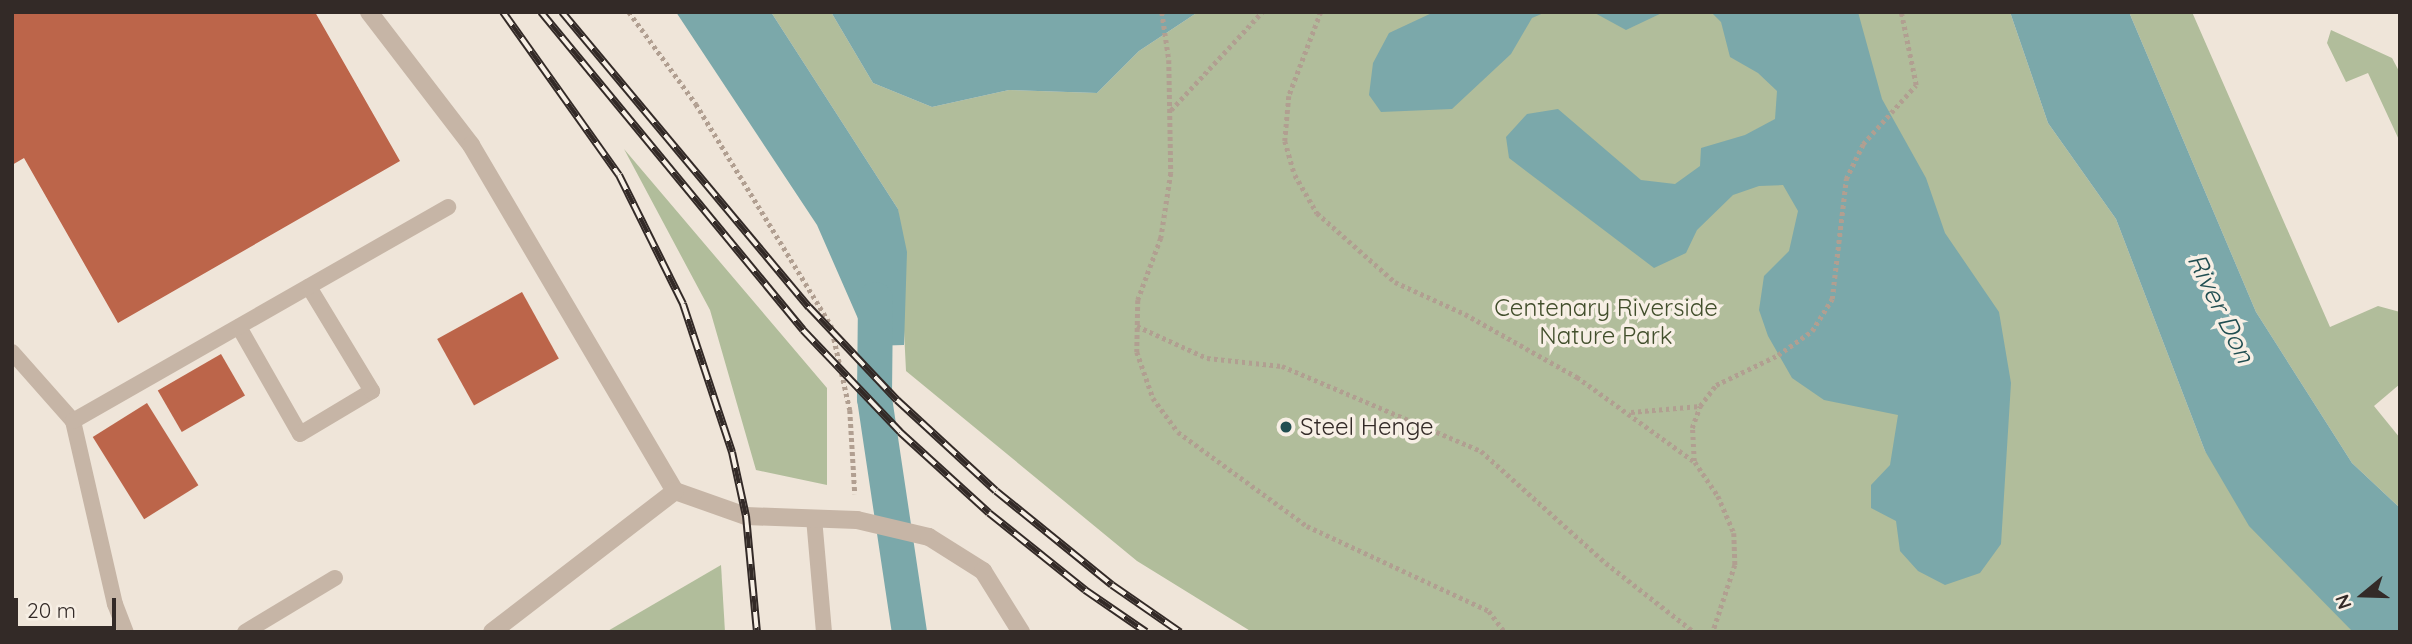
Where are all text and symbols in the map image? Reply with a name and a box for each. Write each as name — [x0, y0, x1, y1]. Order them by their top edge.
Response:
water label: River Don — [2181, 248, 2261, 368]
park label: Centenary Riverside Nature Park — [1494, 294, 1718, 350]
place label: Steel Henge — [1300, 413, 1433, 441]
marker: Steel Henge — [1278, 419, 1294, 435]
north arrow — [2328, 560, 2398, 630]
scale bar — [18, 584, 119, 628]
text: N — [2330, 591, 2357, 612]
text: 20 m — [27, 597, 76, 623]

